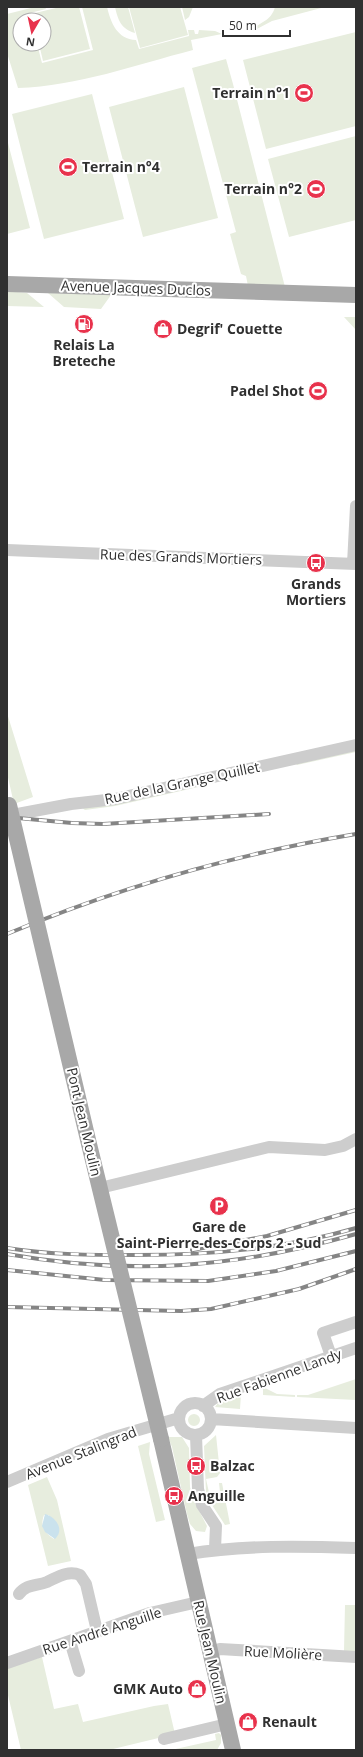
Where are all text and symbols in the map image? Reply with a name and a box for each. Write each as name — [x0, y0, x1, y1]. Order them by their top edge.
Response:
north arrow — [12, 12, 52, 52]
scale bar — [223, 12, 290, 38]
text: 50 m — [229, 17, 257, 34]
text: N — [25, 34, 36, 50]
sports icon: Terrain n°1 — [293, 82, 315, 104]
place label: Terrain n°1 — [212, 83, 290, 102]
sports icon: Terrain n°4 — [57, 156, 79, 178]
place label: Terrain n°4 — [82, 157, 160, 176]
sports icon: Terrain n°2 — [305, 178, 327, 200]
place label: Terrain n°2 — [224, 179, 302, 198]
street label: Avenue Jacques Duclos — [61, 275, 212, 300]
fuel station icon: Relais La Breteche — [73, 313, 95, 335]
shop icon: Degrif' Couette — [152, 318, 174, 340]
place label: Degrif' Couette — [177, 319, 282, 338]
place label: Relais La Breteche — [52, 335, 116, 370]
sports icon: Padel Shot — [307, 380, 329, 402]
place label: Padel Shot — [230, 381, 304, 400]
street label: Rue des Grands Mortiers — [100, 544, 263, 569]
bus stop icon: Grands Mortiers — [305, 552, 327, 574]
place label: Grands Mortiers — [286, 574, 346, 609]
street label: Rue de la Grange Quillet — [103, 757, 261, 808]
street label: Pont Jean Moulin — [63, 1066, 106, 1178]
parking icon: Gare de Saint-Pierre-des-Corps 2 - Sud — [208, 1195, 230, 1217]
place label: Gare de Saint-Pierre-des-Corps 2 - Sud — [117, 1217, 321, 1252]
street label: Rue Fabienne Landy — [214, 1344, 345, 1407]
street label: Avenue Stalingrad — [22, 1422, 139, 1483]
bus stop icon: Balzac — [185, 1455, 207, 1477]
place label: Balzac — [210, 1456, 255, 1475]
bus stop icon: Anguille — [163, 1485, 185, 1507]
place label: Anguille — [188, 1486, 245, 1505]
street label: Rue Jean Moulin — [189, 1598, 232, 1705]
street label: Rue André Anguille — [40, 1602, 164, 1659]
street label: Rue Molière — [243, 1641, 323, 1664]
shop icon: GMK Auto — [186, 1678, 208, 1700]
place label: GMK Auto — [113, 1679, 183, 1698]
shop icon: Renault — [237, 1711, 259, 1733]
place label: Renault — [262, 1712, 317, 1731]

